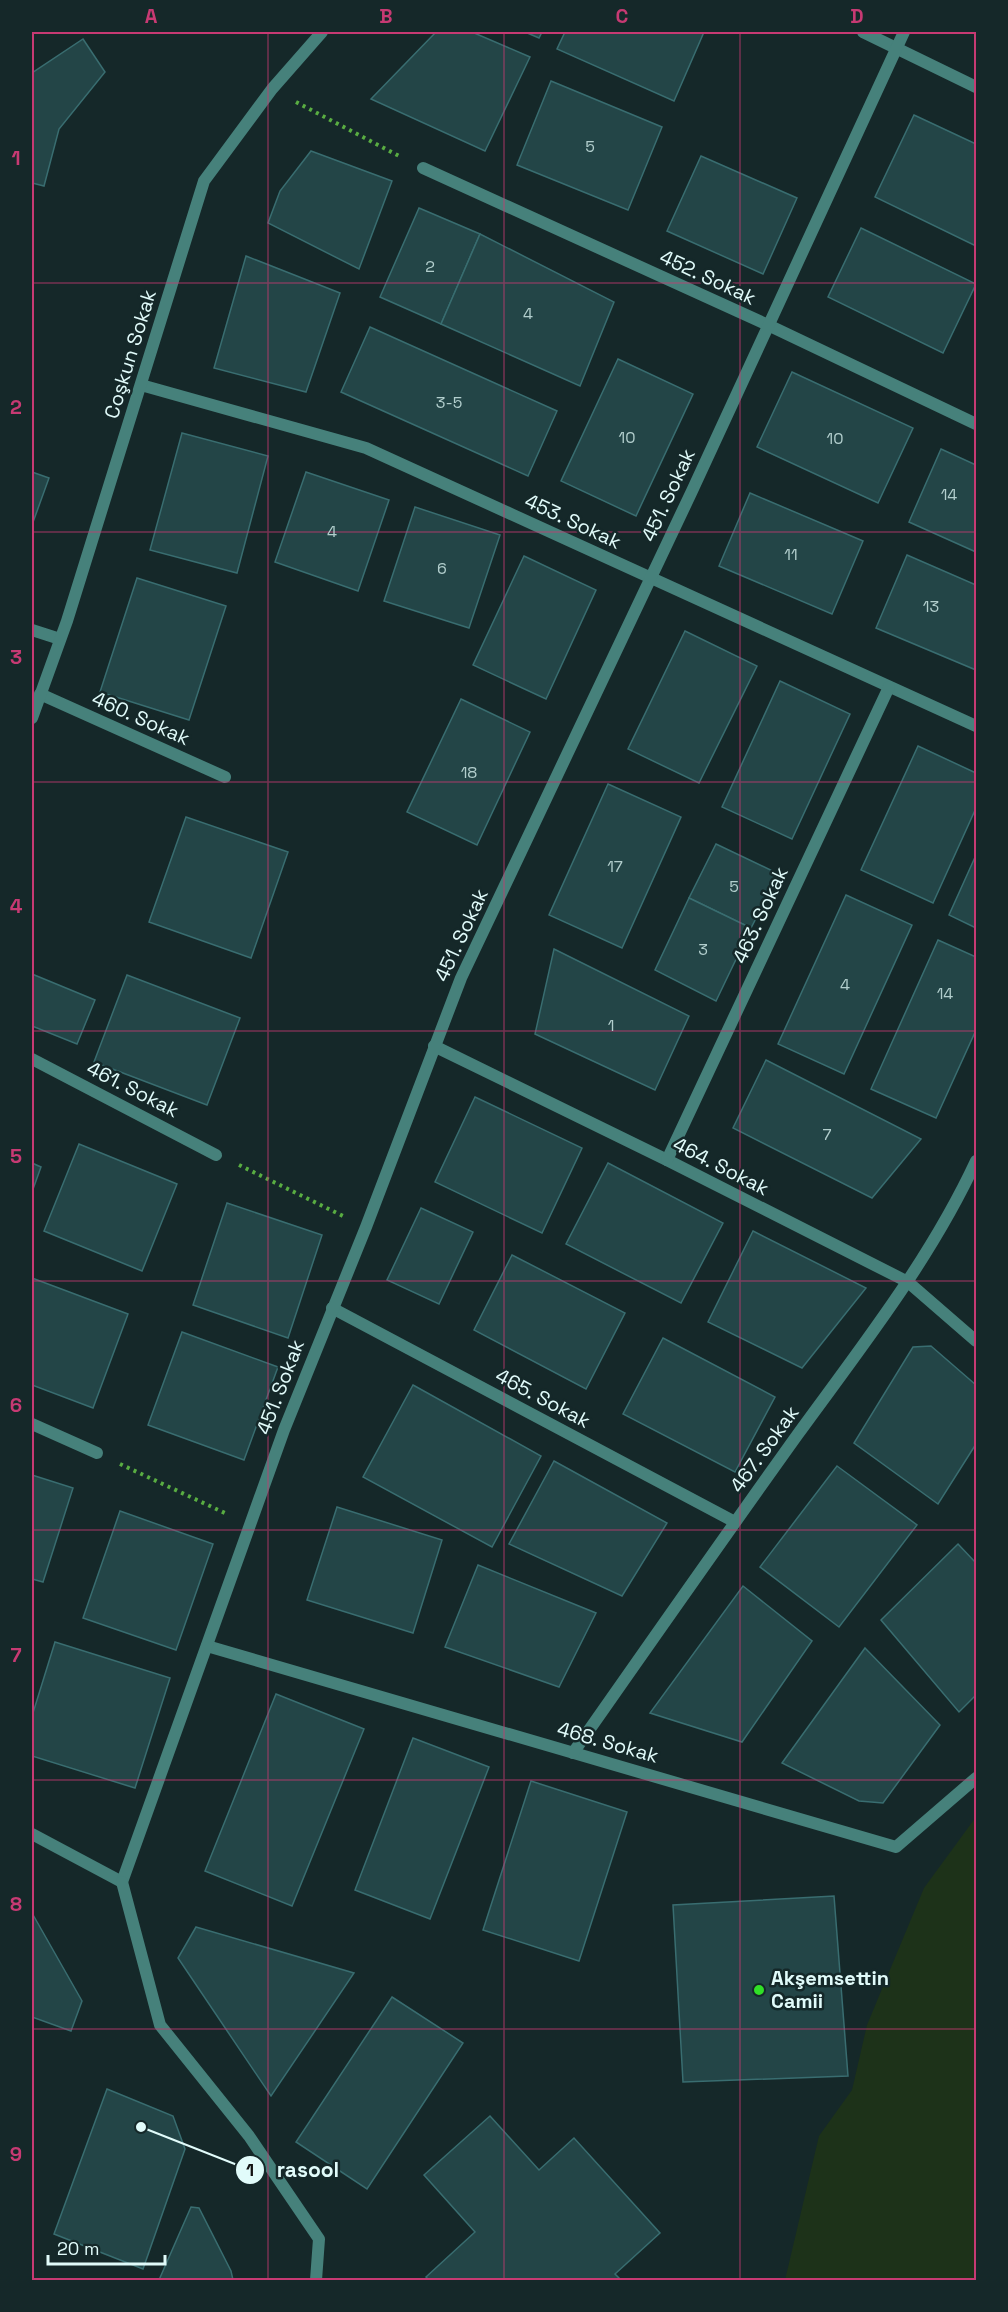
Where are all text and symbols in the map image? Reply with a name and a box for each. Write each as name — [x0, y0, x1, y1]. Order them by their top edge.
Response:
text: A — [145, 3, 158, 29]
text: B — [379, 3, 393, 29]
text: C — [616, 3, 629, 29]
text: D — [850, 3, 864, 29]
house number: 5 — [585, 136, 595, 157]
text: 1 — [11, 145, 21, 171]
street label: 452. Sokak — [656, 243, 761, 311]
house number: 2 — [425, 256, 435, 277]
street label: Coşkun Sokak — [98, 286, 162, 422]
house number: 4 — [523, 303, 533, 324]
house number: 3-5 — [436, 392, 462, 413]
text: 2 — [10, 394, 22, 420]
house number: 10 — [619, 427, 635, 448]
house number: 10 — [827, 428, 843, 449]
street label: 451. Sokak — [635, 444, 701, 546]
house number: 14 — [941, 484, 957, 505]
street label: 453. Sokak — [521, 487, 626, 555]
house number: 4 — [327, 521, 337, 542]
house number: 11 — [784, 544, 798, 565]
house number: 6 — [437, 558, 447, 579]
house number: 13 — [923, 596, 939, 617]
text: 3 — [10, 644, 22, 670]
street label: 460. Sokak — [88, 685, 194, 751]
house number: 18 — [461, 762, 477, 783]
house number: 17 — [607, 856, 623, 877]
street label: 463. Sokak — [726, 862, 794, 968]
house number: 5 — [729, 876, 739, 897]
street label: 451. Sokak — [428, 884, 494, 986]
text: 4 — [10, 893, 23, 919]
house number: 3 — [698, 939, 708, 960]
house number: 4 — [840, 974, 850, 995]
house number: 14 — [937, 983, 953, 1004]
house number: 1 — [608, 1015, 614, 1036]
street label: 461. Sokak — [83, 1055, 184, 1123]
house number: 7 — [822, 1124, 832, 1145]
street label: 464. Sokak — [669, 1131, 774, 1201]
text: 5 — [10, 1143, 22, 1169]
street label: 451. Sokak — [250, 1336, 310, 1438]
street label: 465. Sokak — [491, 1362, 595, 1434]
text: 6 — [10, 1392, 22, 1418]
street label: 467. Sokak — [724, 1400, 804, 1498]
text: 7 — [10, 1642, 22, 1668]
street label: 468. Sokak — [554, 1715, 662, 1769]
text: 8 — [10, 1891, 22, 1917]
place label: Akşemsettin Camii — [771, 1965, 889, 2014]
marker: Akşemsettin Camii — [752, 1983, 766, 1997]
text: 9 — [10, 2141, 22, 2167]
callout: rasool — [235, 2150, 351, 2189]
text: rasool — [277, 2156, 339, 2183]
text: 1 — [246, 2158, 254, 2181]
scale bar — [48, 2228, 165, 2266]
text: 20 m — [57, 2237, 100, 2260]

